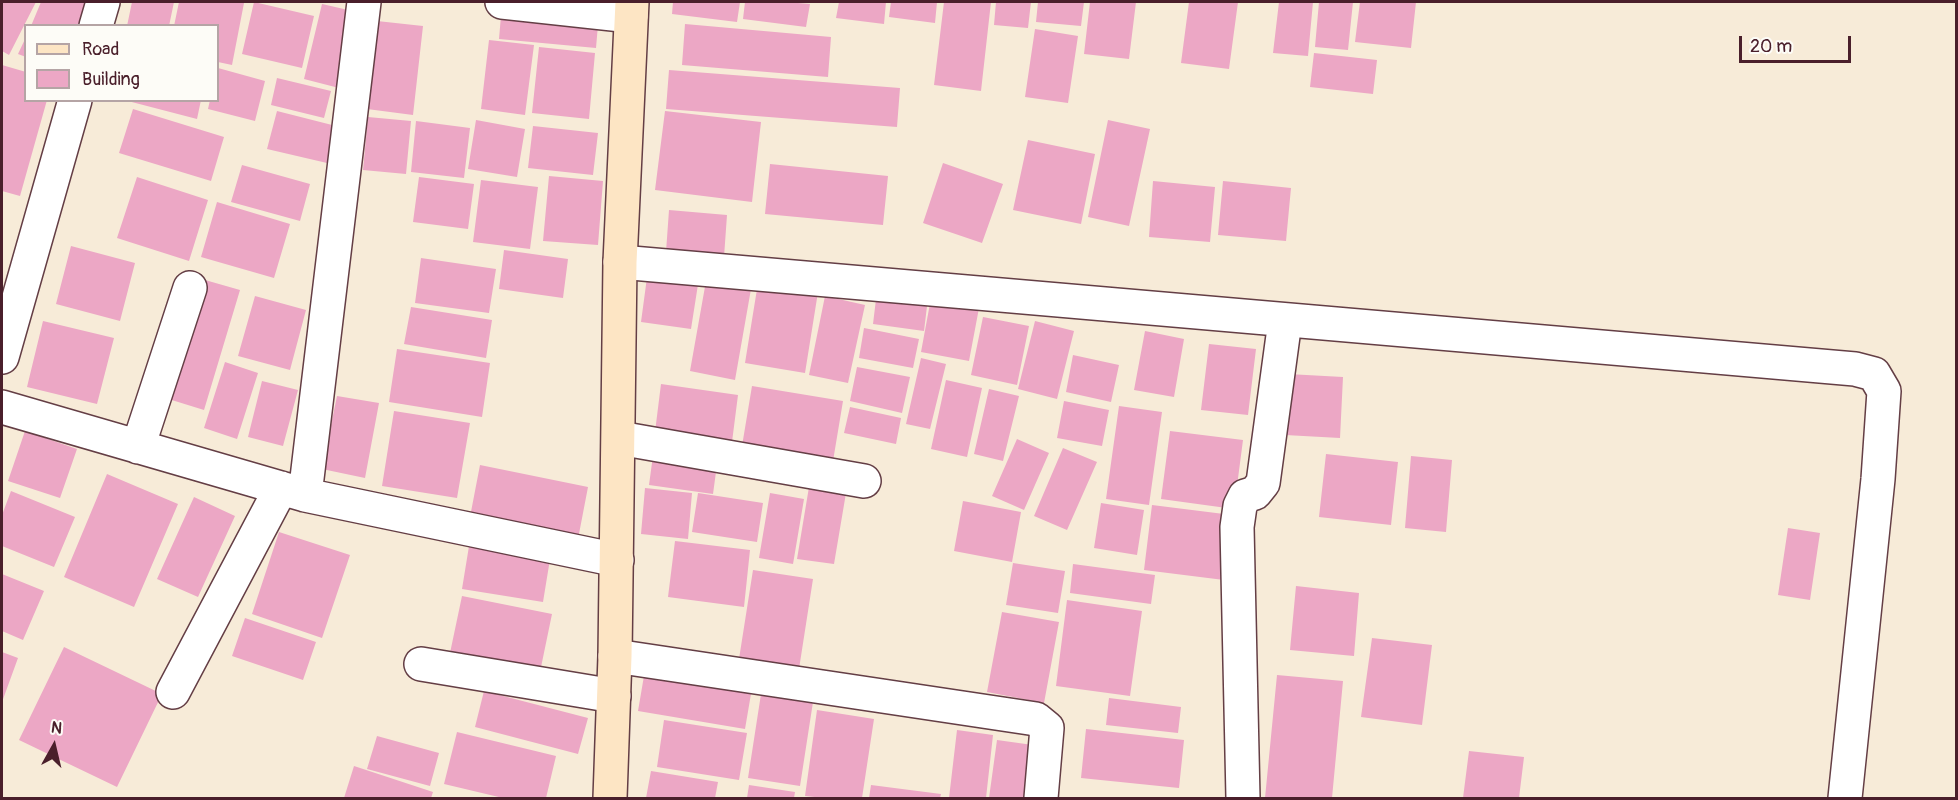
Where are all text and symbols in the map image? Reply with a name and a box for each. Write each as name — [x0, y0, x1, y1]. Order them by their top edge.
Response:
legend — [24, 24, 219, 102]
scale bar — [1742, 24, 1854, 62]
text: 20 m — [1750, 35, 1792, 58]
text: Road — [82, 38, 119, 61]
text: Building — [82, 68, 140, 91]
north arrow — [24, 716, 84, 776]
text: N — [50, 718, 63, 739]

